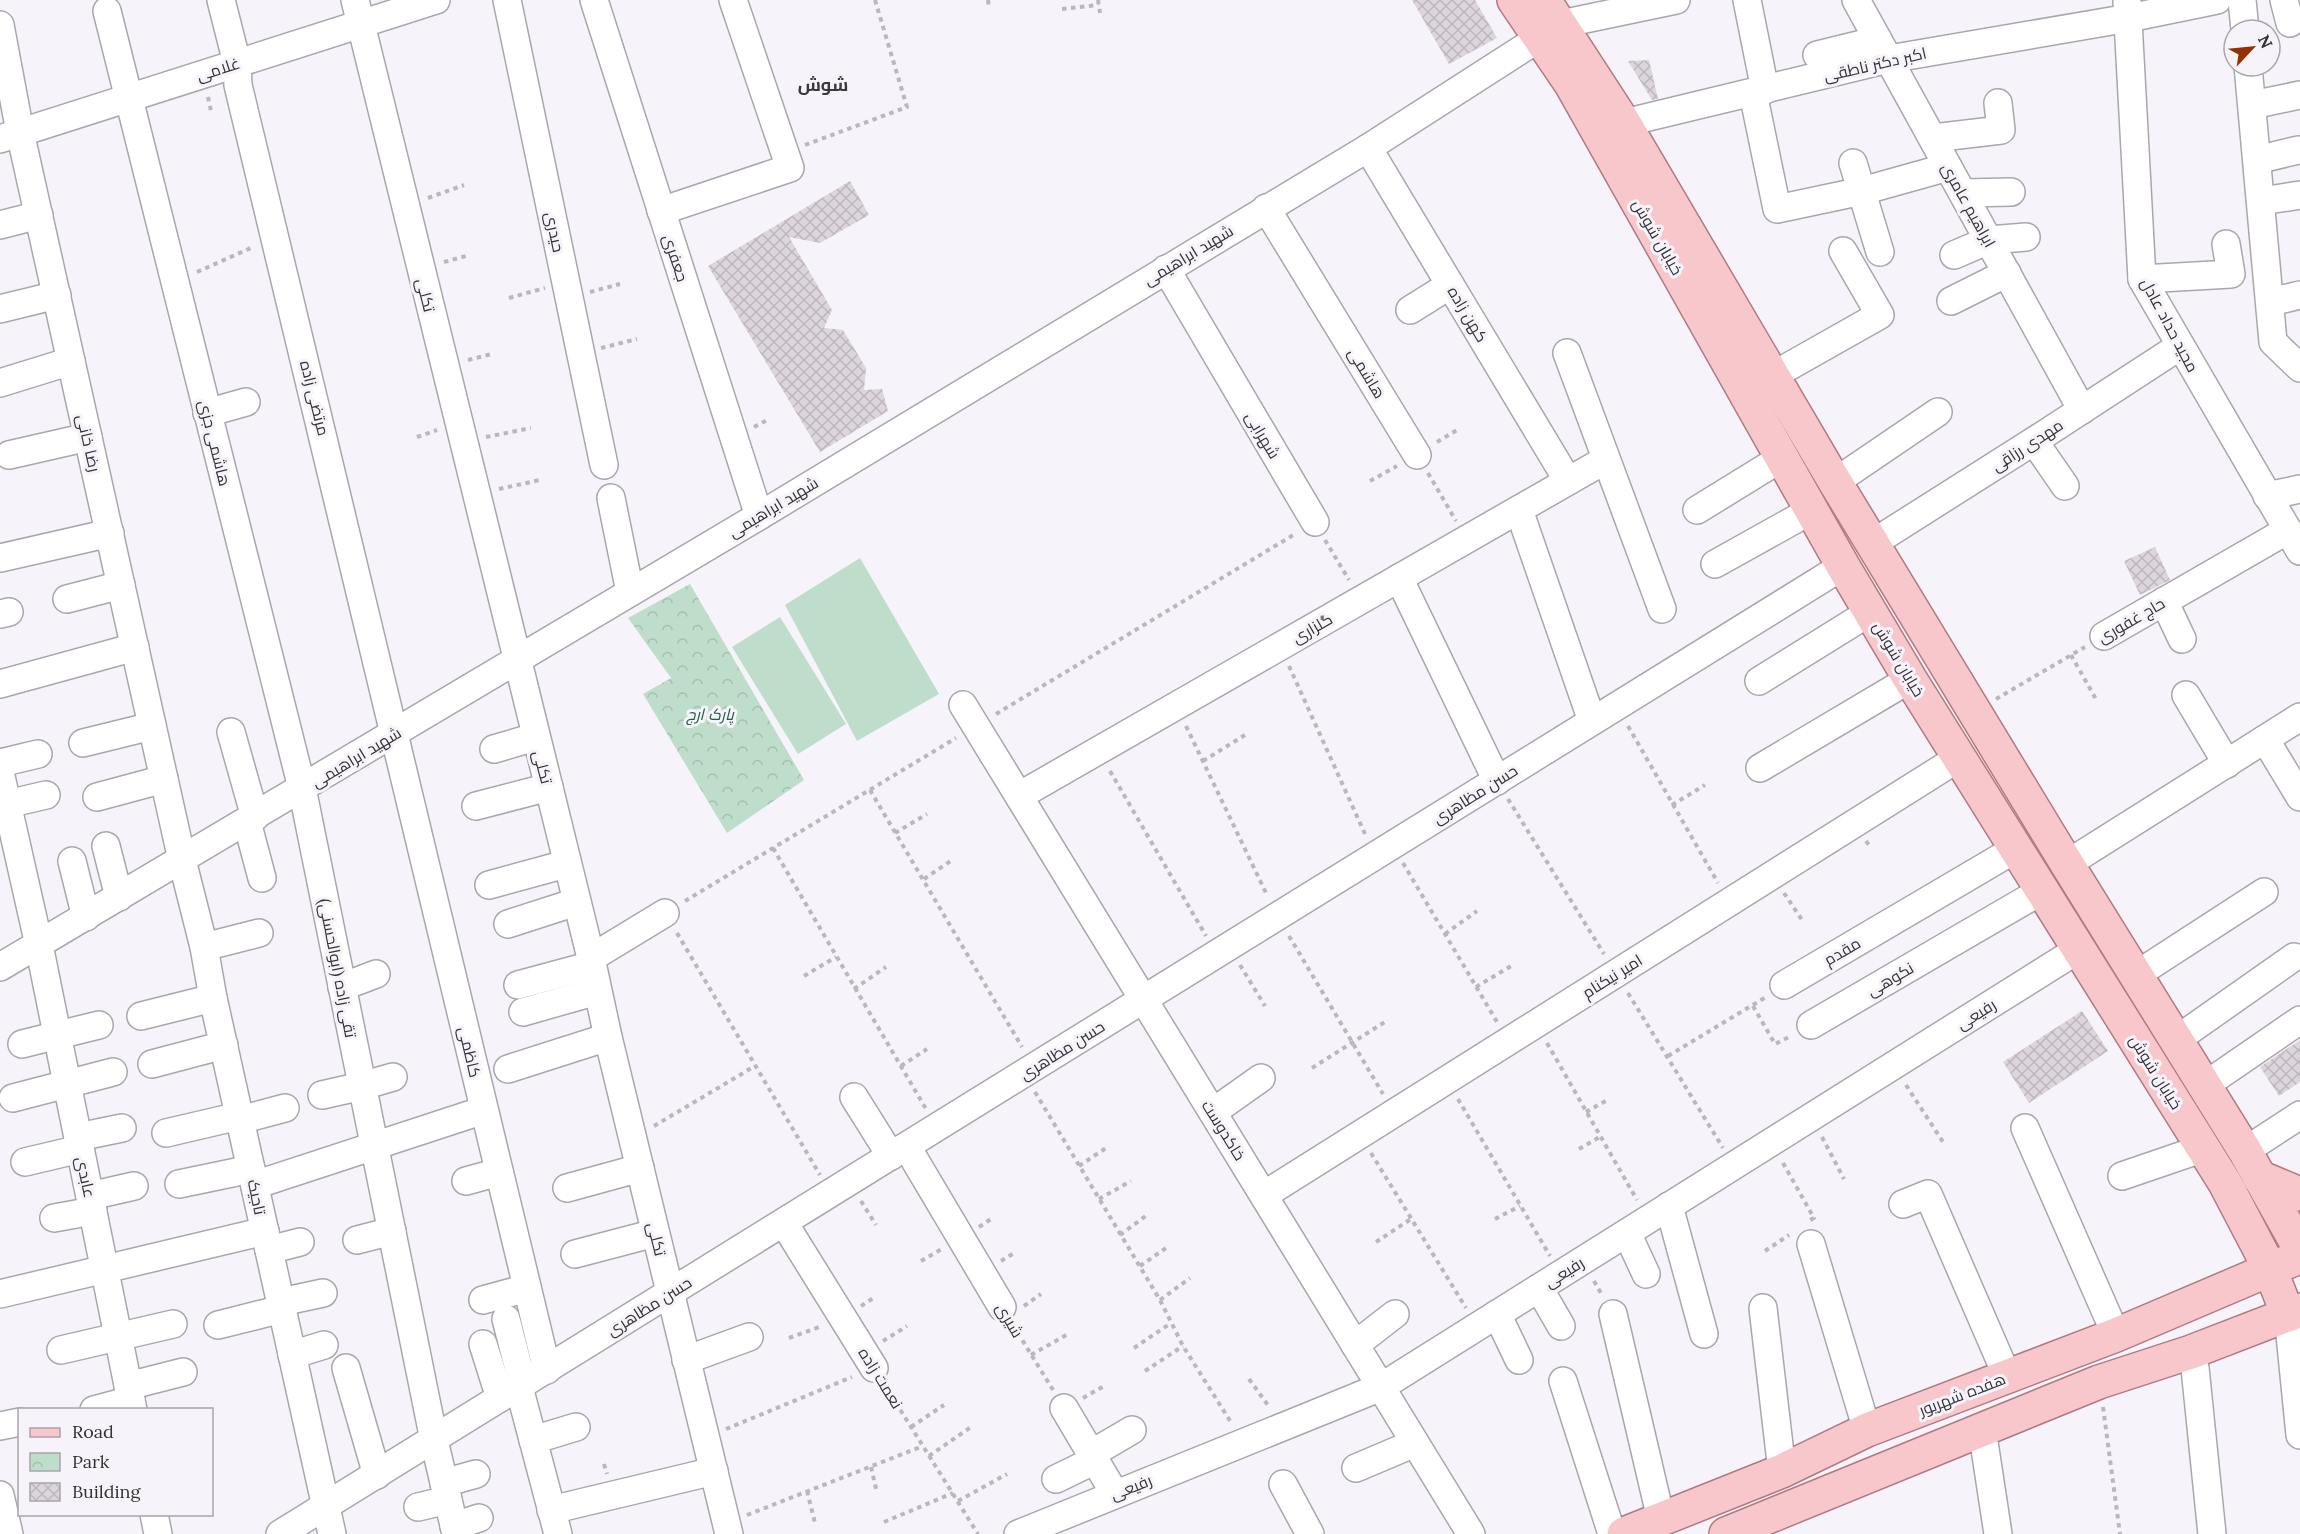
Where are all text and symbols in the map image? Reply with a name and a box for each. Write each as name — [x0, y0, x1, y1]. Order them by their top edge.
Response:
north arrow — [2222, 18, 2282, 78]
text: N — [2254, 31, 2277, 51]
street label: اکبر دکتر ناطقی — [1822, 42, 1928, 86]
street label: غلامی — [194, 53, 243, 86]
district label: شوش — [798, 73, 848, 96]
street label: ابراهیم عامری — [1936, 159, 2000, 252]
street label: خیابان شوش — [1627, 196, 1688, 279]
street label: حیدری — [540, 210, 569, 254]
street label: شهید ابراهیمی — [1139, 220, 1237, 291]
street label: جعفری — [658, 232, 693, 284]
street label: مجید حداد عادل — [2136, 275, 2203, 376]
street label: تکلی — [411, 276, 440, 315]
street label: کهن زاده — [1443, 282, 1492, 346]
street label: هاشمی — [1343, 344, 1390, 403]
street label: مرتضی زاده — [295, 358, 334, 438]
street label: هاشمی جزی — [194, 398, 235, 488]
street label: شهرابی — [1240, 408, 1285, 463]
street label: رضا خانی — [72, 412, 105, 474]
street label: مهدی رزاقی — [1987, 414, 2067, 476]
street label: شهید ابراهیمی — [724, 472, 822, 543]
street label: حاج غفوری — [2094, 593, 2169, 649]
street label: گلزاری — [1288, 608, 1336, 648]
street label: خیابان شوش — [1868, 618, 1929, 701]
park label: پارک ارج — [685, 704, 735, 726]
street label: شهید ابراهیمی — [307, 722, 405, 793]
street label: تکلی — [528, 748, 557, 787]
street label: حسن مظاهری — [1429, 760, 1522, 829]
street label: تقی زاده (ابوالحسنی) — [314, 897, 361, 1040]
street label: مقدم — [1820, 933, 1865, 971]
street label: امیر نیکنام — [1578, 950, 1647, 1004]
street label: نکوهی — [1863, 958, 1918, 1001]
street label: رفیعی — [1952, 994, 2000, 1035]
street label: حسن مظاهری — [1016, 1016, 1109, 1085]
street label: کاظمی — [453, 1025, 486, 1080]
street label: خیابان شوش — [2124, 1031, 2187, 1113]
street label: خاکدوست — [1198, 1096, 1250, 1164]
street label: عابدی — [71, 1155, 100, 1200]
street label: تاجیک — [244, 1177, 271, 1217]
street label: تکلی — [642, 1220, 671, 1259]
street label: رفیعی — [1540, 1252, 1588, 1293]
street label: حسن مظاهری — [603, 1272, 696, 1341]
street label: شیری — [991, 1299, 1028, 1342]
street label: نعمت زاده — [854, 1344, 908, 1412]
street label: هفده شهریور — [1915, 1368, 2009, 1421]
legend — [18, 1408, 213, 1516]
text: Road — [72, 1420, 114, 1443]
text: Park — [72, 1450, 110, 1473]
street label: رفیعی — [1107, 1470, 1155, 1505]
text: Building — [72, 1480, 142, 1503]

